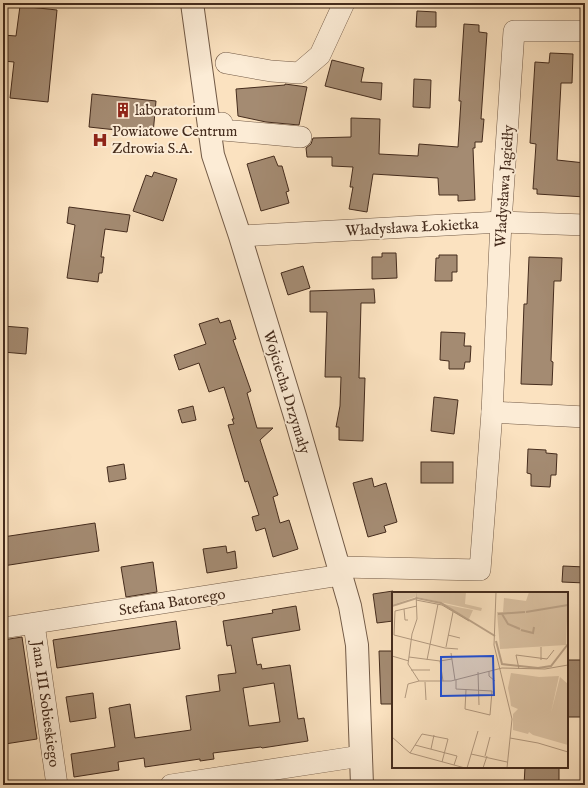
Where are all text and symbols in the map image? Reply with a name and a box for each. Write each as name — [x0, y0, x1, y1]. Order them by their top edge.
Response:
building icon: laboratorium — [114, 101, 132, 119]
place label: laboratorium — [135, 101, 216, 120]
place label: Powiatowe Centrum Zdrowia S.A. — [112, 122, 238, 158]
street label: Władysława Jagiełły — [491, 123, 518, 248]
hospital icon: Powiatowe Centrum Zdrowia S.A. — [91, 131, 109, 149]
street label: Władysława Łokietka — [345, 214, 480, 240]
street label: Wojciecha Drzymały — [259, 328, 315, 457]
street label: Stefana Batorego — [117, 585, 227, 620]
inset map — [392, 592, 568, 768]
street label: Jana III Sobieskiego — [27, 638, 64, 769]

